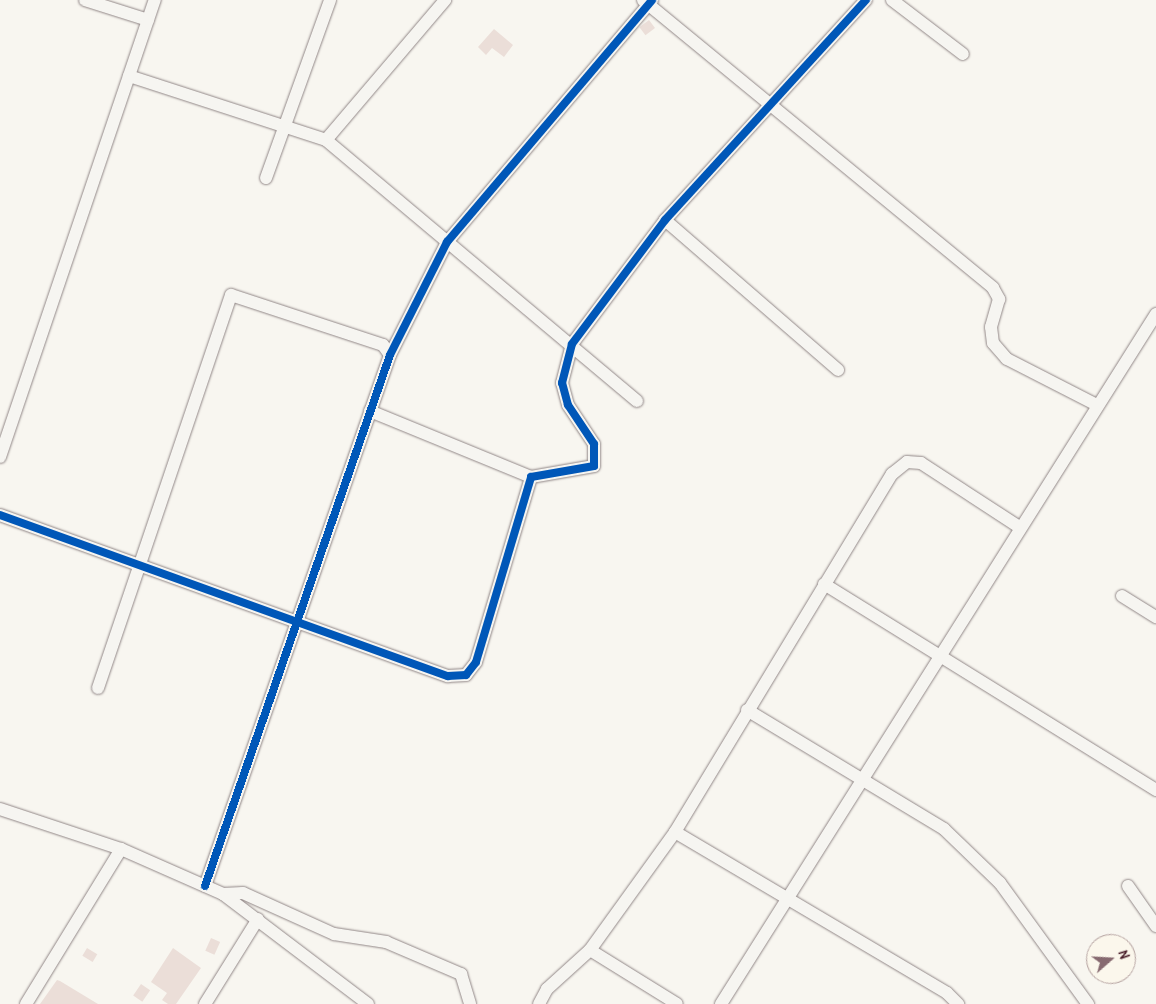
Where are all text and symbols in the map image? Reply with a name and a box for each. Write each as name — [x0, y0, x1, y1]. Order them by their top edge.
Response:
north arrow — [1086, 934, 1136, 984]
text: N — [1115, 948, 1135, 961]

